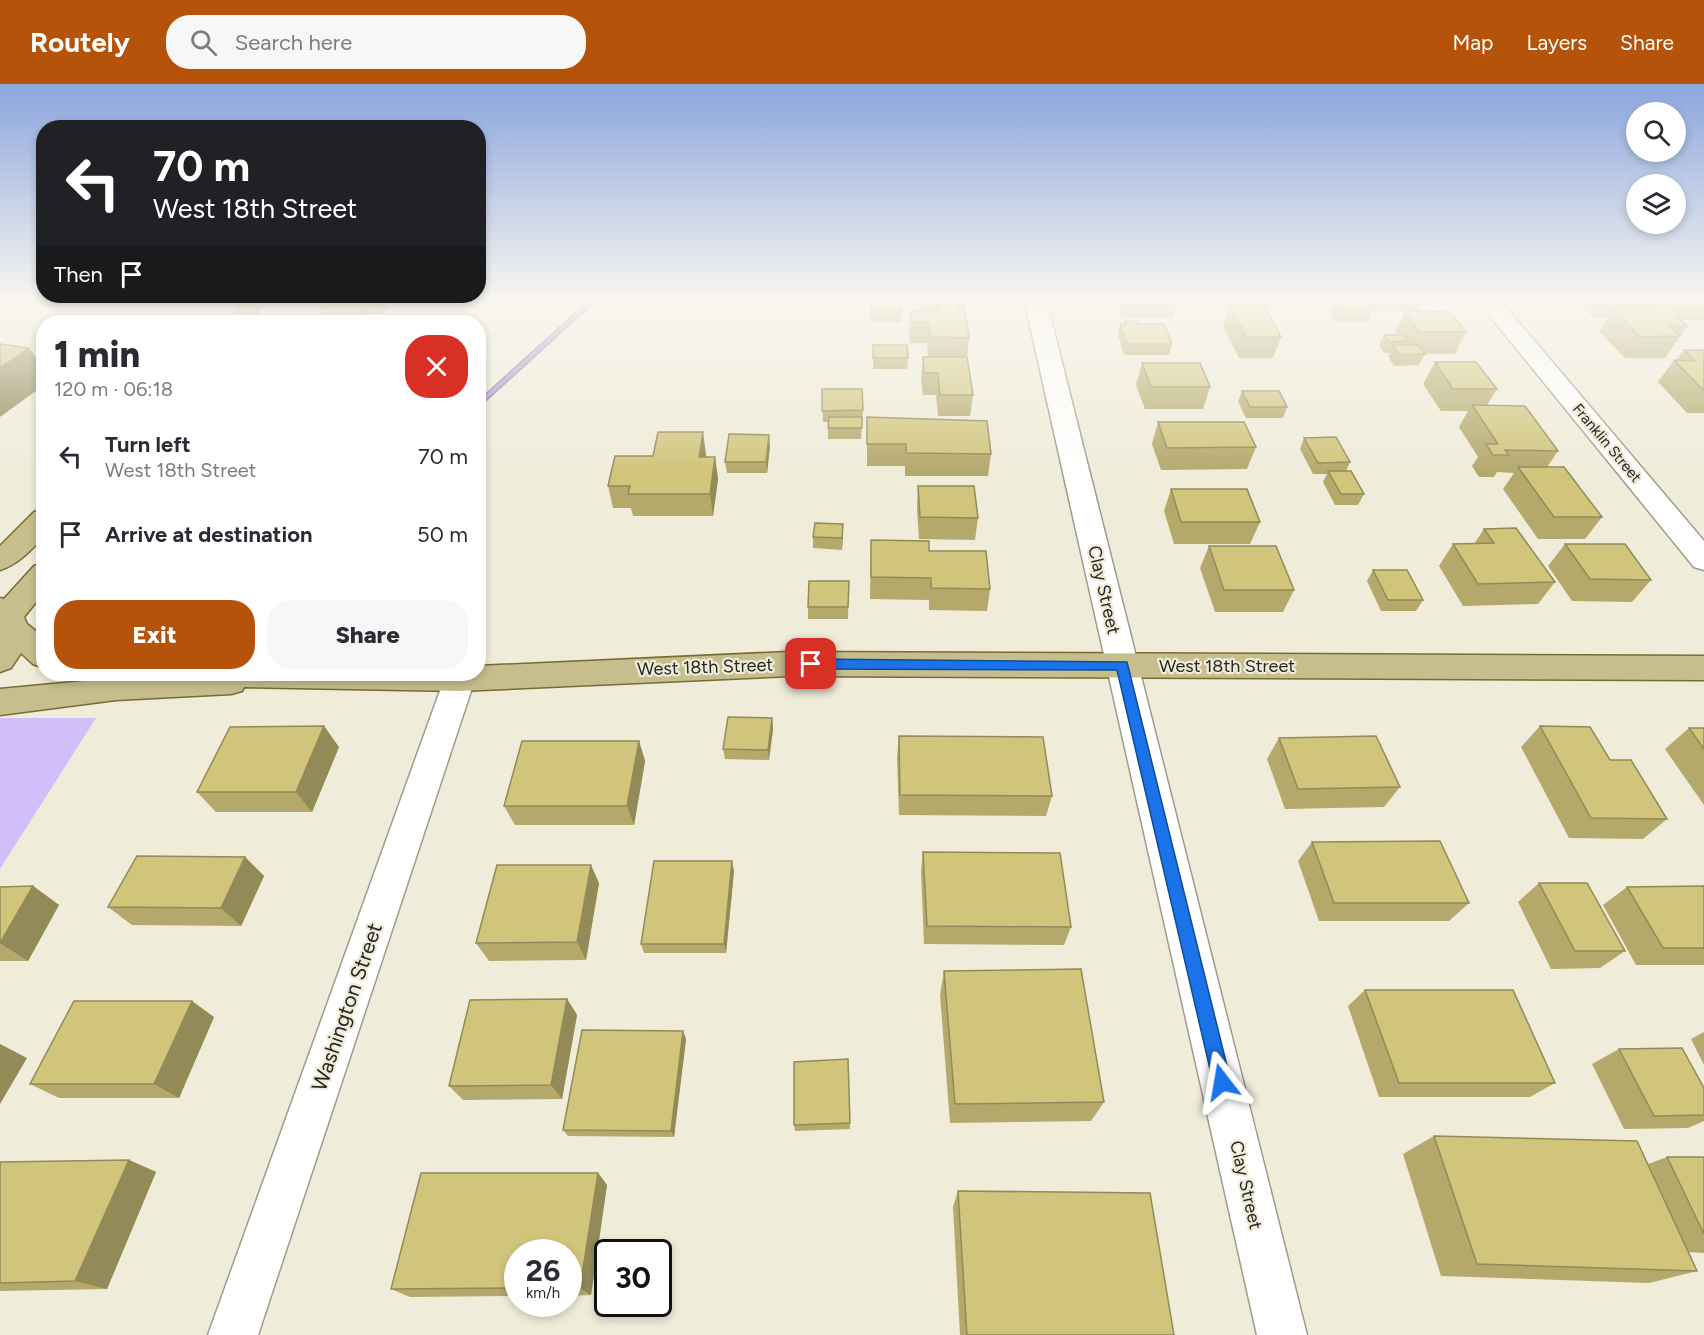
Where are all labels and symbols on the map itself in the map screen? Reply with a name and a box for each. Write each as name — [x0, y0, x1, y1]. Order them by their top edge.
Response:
street label: Franklin Street — [1569, 400, 1645, 486]
street label: Clay Street — [1083, 544, 1125, 637]
pin — [785, 638, 836, 689]
street label: West 18th Street — [637, 654, 774, 680]
street label: West 18th Street — [1159, 655, 1295, 677]
street label: Washington Street — [306, 919, 387, 1094]
position arrow — [1190, 1050, 1254, 1114]
street label: Clay Street — [1225, 1139, 1267, 1232]
speed limit sign: 30 — [594, 1239, 672, 1317]

